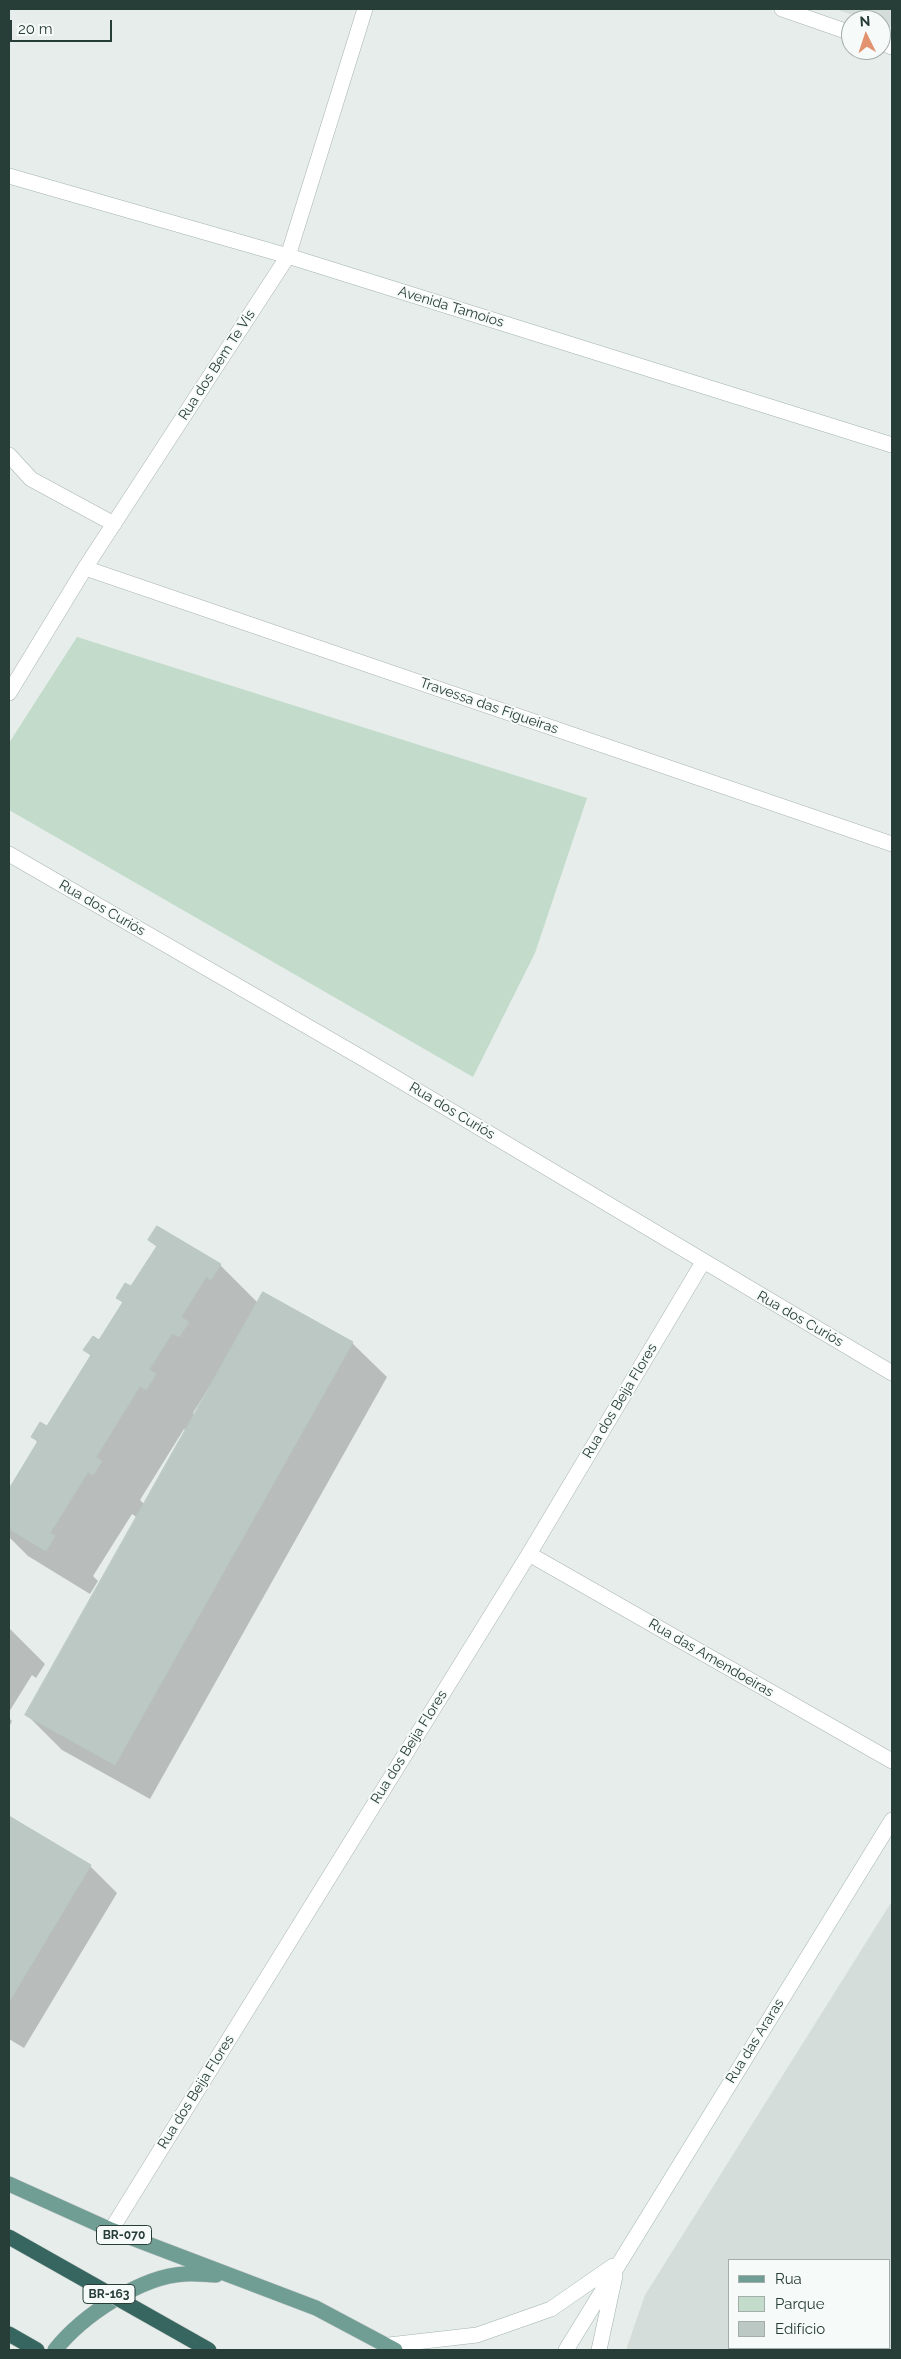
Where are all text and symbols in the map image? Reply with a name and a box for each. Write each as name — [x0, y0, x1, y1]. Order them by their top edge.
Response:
scale bar — [12, 10, 115, 42]
north arrow — [841, 10, 891, 60]
text: N — [859, 13, 871, 29]
text: 20 m — [18, 20, 53, 38]
street label: Avenida Tamoios — [396, 283, 506, 331]
street label: Rua dos Bem Te Vis — [175, 307, 259, 423]
street label: Travessa das Figueiras — [418, 674, 560, 738]
street label: Rua dos Curiós — [56, 877, 148, 939]
street label: Rua dos Curiós — [406, 1079, 498, 1143]
street label: Rua dos Curiós — [754, 1288, 846, 1350]
street label: Rua dos Beija Flores — [579, 1341, 661, 1461]
street label: Rua das Amendoeiras — [646, 1615, 776, 1701]
street label: Rua dos Beija Flores — [367, 1687, 451, 1807]
street label: Rua das Araras — [722, 1996, 788, 2086]
street label: Rua dos Beija Flores — [154, 2032, 238, 2152]
road number: BR-070 — [96, 2226, 152, 2244]
legend — [728, 2259, 891, 2349]
text: Rua — [775, 2270, 802, 2288]
road number: BR-163 — [83, 2284, 135, 2304]
text: Parque — [775, 2295, 824, 2313]
text: Edifício — [775, 2320, 825, 2338]

